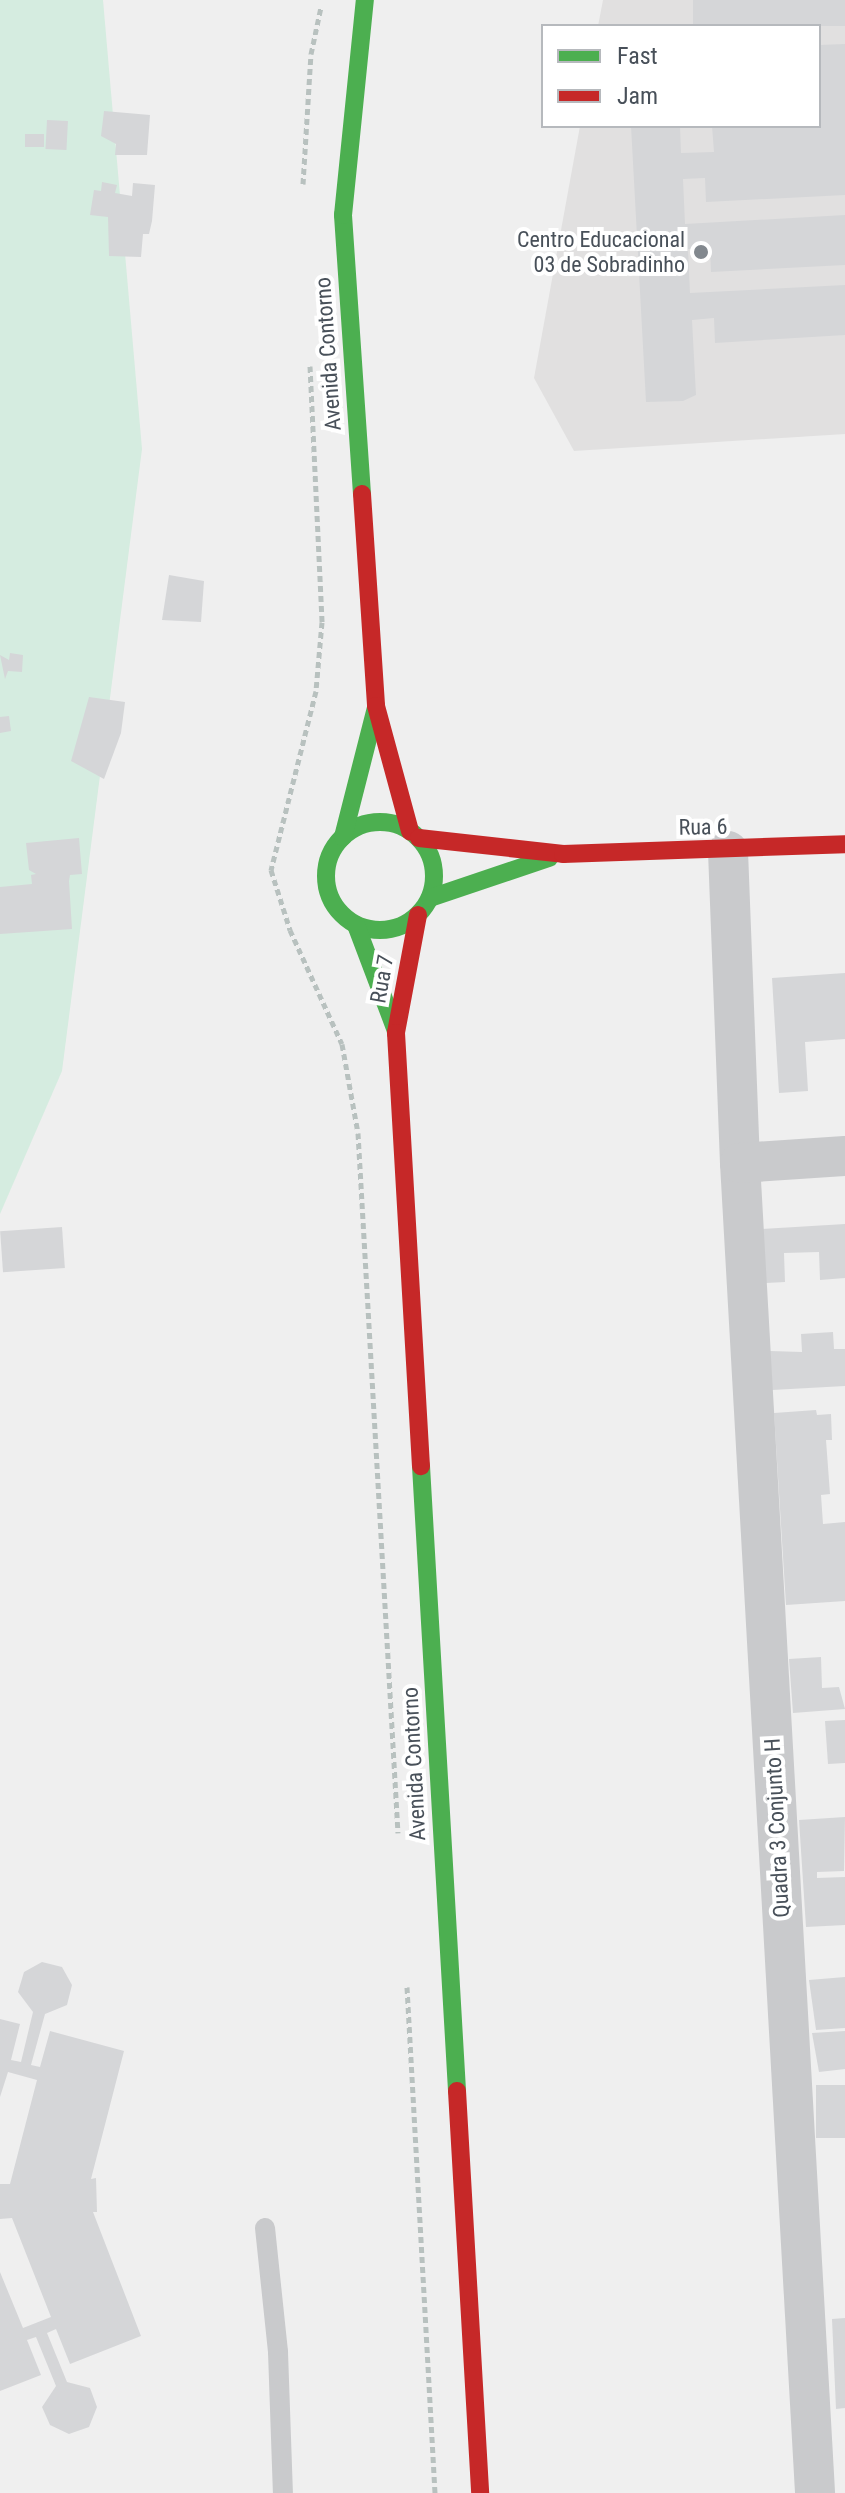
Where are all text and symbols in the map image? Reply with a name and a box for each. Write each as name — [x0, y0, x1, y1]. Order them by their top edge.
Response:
legend — [541, 24, 821, 128]
text: Fast — [617, 42, 658, 70]
text: Jam — [617, 82, 658, 110]
place label: Centro Educacional 03 de Sobradinho — [517, 226, 685, 278]
marker: Centro Educacional 03 de Sobradinho — [692, 243, 710, 261]
street label: Avenida Contorno — [309, 276, 347, 432]
street label: Rua 6 — [678, 813, 728, 841]
street label: Rua 7 — [365, 953, 399, 1005]
street label: Avenida Contorno — [397, 1686, 431, 1842]
street label: Quadra 3 Conjunto H — [759, 1738, 795, 1918]

